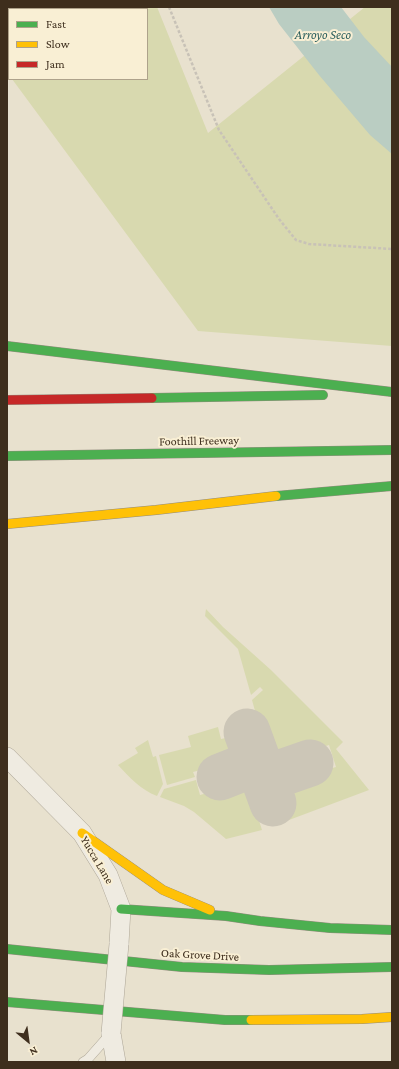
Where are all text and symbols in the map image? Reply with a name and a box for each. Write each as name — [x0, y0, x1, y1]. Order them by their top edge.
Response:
legend — [8, 8, 148, 80]
text: Fast — [46, 17, 66, 31]
water label: Arroyo Seco — [295, 27, 351, 43]
text: Slow — [46, 37, 70, 51]
text: Jam — [46, 57, 65, 71]
street label: Foothill Freeway — [159, 433, 239, 449]
street label: Yucca Lane — [77, 834, 117, 886]
street label: Oak Grove Drive — [161, 946, 239, 964]
north arrow — [8, 1021, 48, 1061]
text: N — [28, 1044, 40, 1059]

